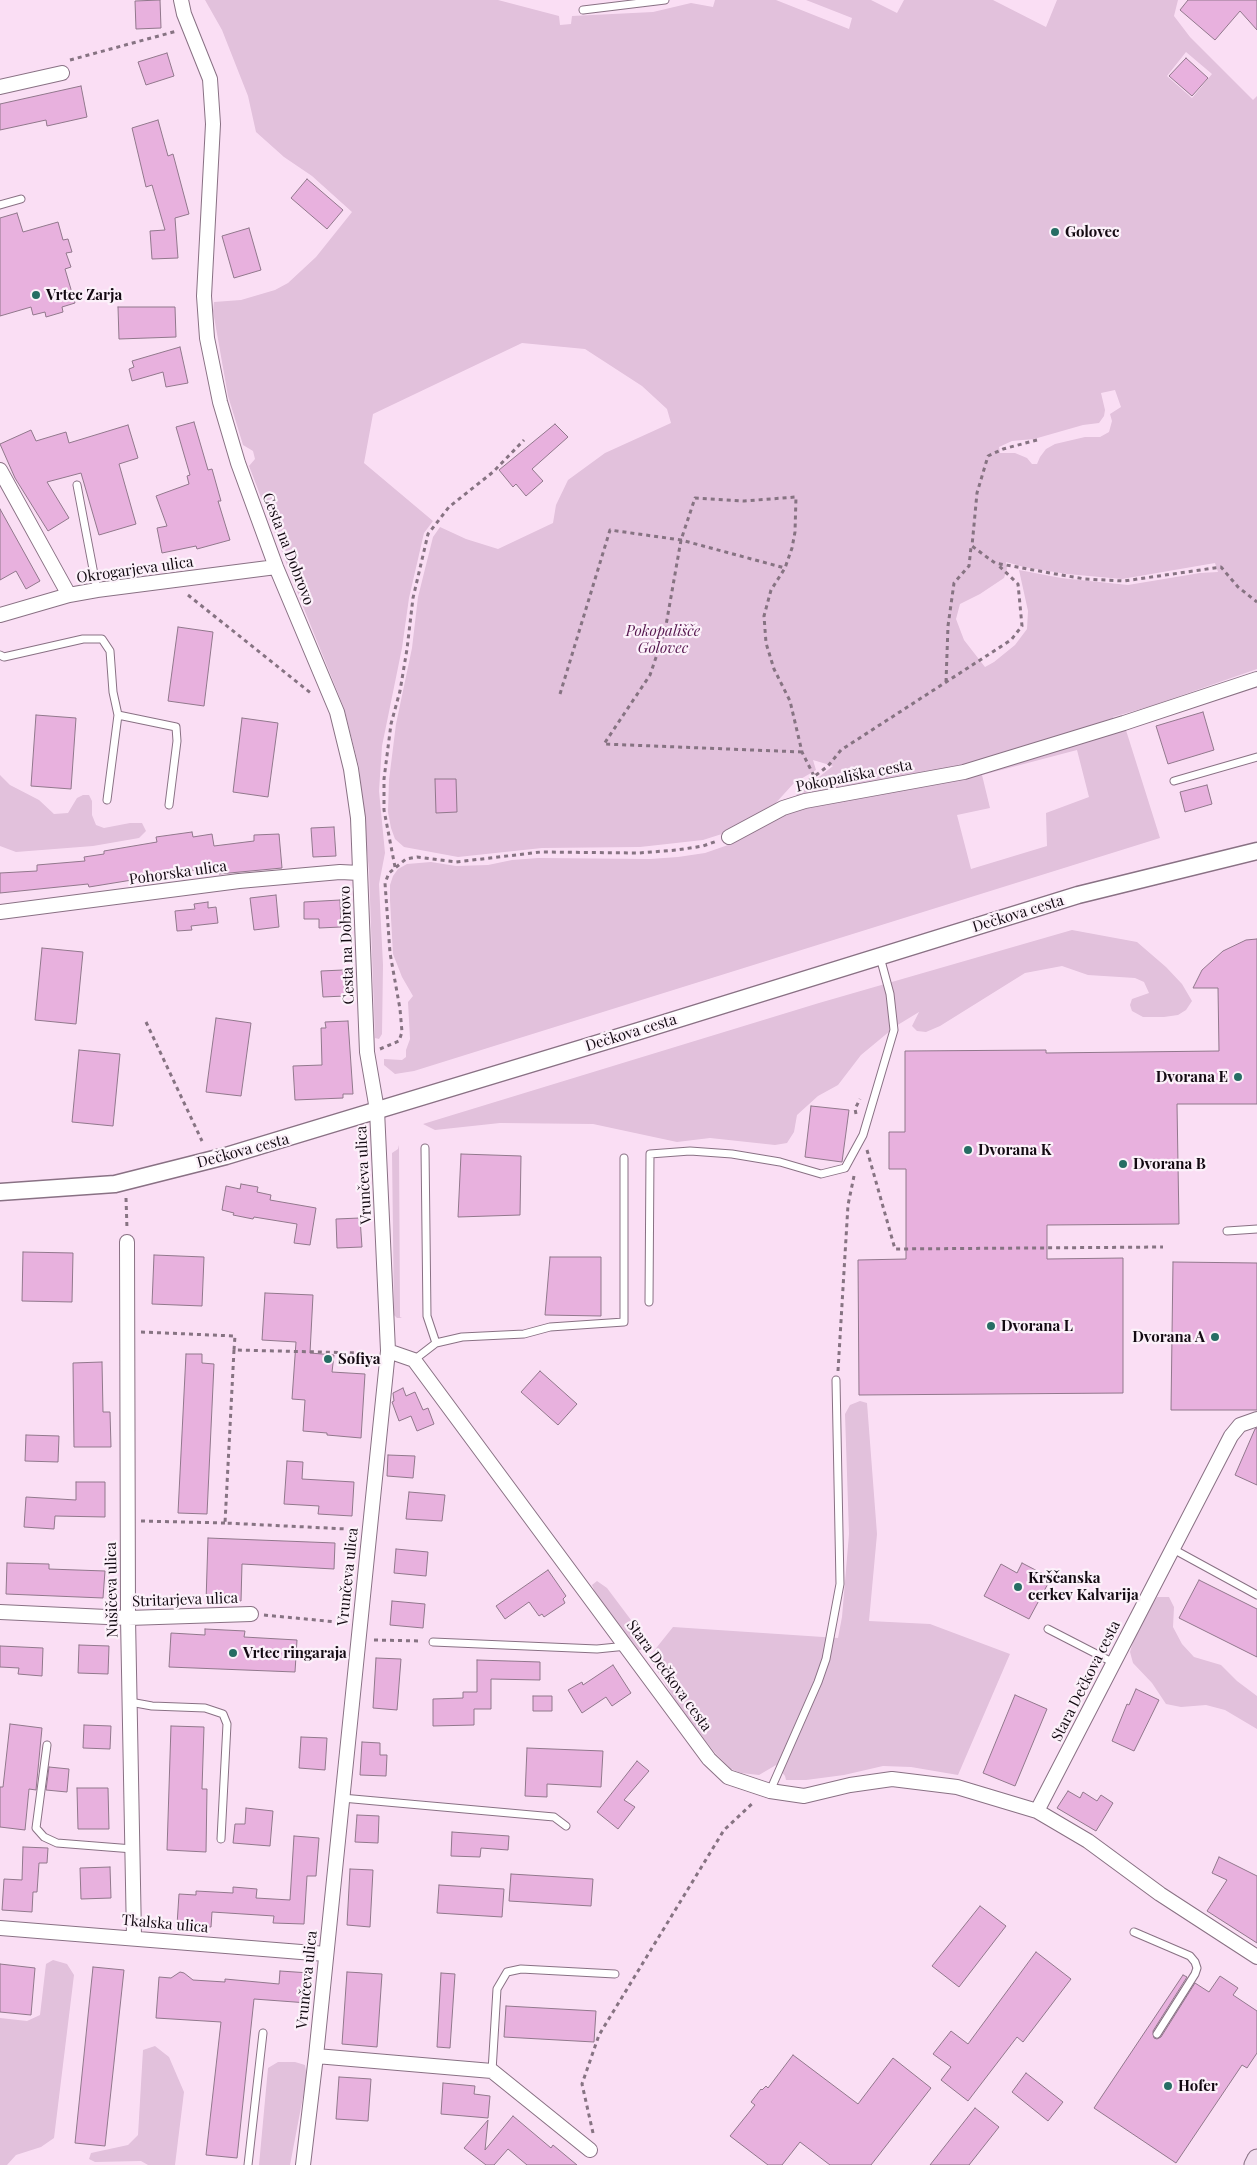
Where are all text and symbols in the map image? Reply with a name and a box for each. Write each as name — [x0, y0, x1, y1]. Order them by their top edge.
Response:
place label: Golovec — [1065, 223, 1120, 241]
marker: Golovec — [1049, 226, 1061, 238]
place label: Vrtec Zarja — [46, 286, 122, 304]
marker: Vrtec Zarja — [30, 289, 42, 301]
street label: Cesta na Dobrovo — [258, 490, 318, 608]
street label: Okrogarjeva ulica — [75, 553, 195, 587]
park label: Pokopališče Golovec — [626, 622, 700, 657]
street label: Pokopališka cesta — [794, 756, 914, 796]
street label: Pohorska ulica — [128, 857, 228, 889]
street label: Cesta na Dobrovo — [336, 885, 358, 1005]
street label: Dečkova cesta — [970, 892, 1066, 936]
street label: Dečkova cesta — [583, 1011, 679, 1055]
place label: Dvorana E — [1156, 1068, 1228, 1086]
marker: Dvorana E — [1232, 1071, 1244, 1083]
street label: Vrunčeva ulica — [352, 1125, 376, 1225]
street label: Dečkova cesta — [195, 1130, 291, 1172]
place label: Dvorana K — [978, 1141, 1051, 1159]
marker: Dvorana K — [962, 1144, 974, 1156]
place label: Dvorana B — [1133, 1155, 1206, 1173]
marker: Dvorana B — [1117, 1158, 1129, 1170]
place label: Dvorana L — [1001, 1317, 1073, 1335]
marker: Dvorana L — [985, 1320, 997, 1332]
place label: Dvorana A — [1132, 1328, 1205, 1346]
marker: Dvorana A — [1209, 1331, 1221, 1343]
place label: Sofiya — [338, 1350, 380, 1368]
marker: Sofiya — [322, 1353, 334, 1365]
street label: Vrunčeva ulica — [334, 1527, 362, 1627]
street label: Nušičeva ulica — [102, 1542, 122, 1638]
place label: Krščanska cerkev Kalvarija — [1028, 1569, 1139, 1604]
marker: Krščanska cerkev Kalvarija — [1012, 1581, 1024, 1593]
street label: Stritarjeva ulica — [132, 1589, 238, 1611]
street label: Stara Dečkova cesta — [623, 1617, 715, 1735]
street label: Stara Dečkova cesta — [1048, 1618, 1124, 1744]
place label: Vrtec ringaraja — [243, 1644, 347, 1662]
marker: Vrtec ringaraja — [227, 1647, 239, 1659]
street label: Tkalska ulica — [121, 1911, 209, 1937]
street label: Vrunčeva ulica — [293, 1930, 321, 2030]
place label: Hofer — [1178, 2077, 1218, 2095]
marker: Hofer — [1162, 2080, 1174, 2092]

